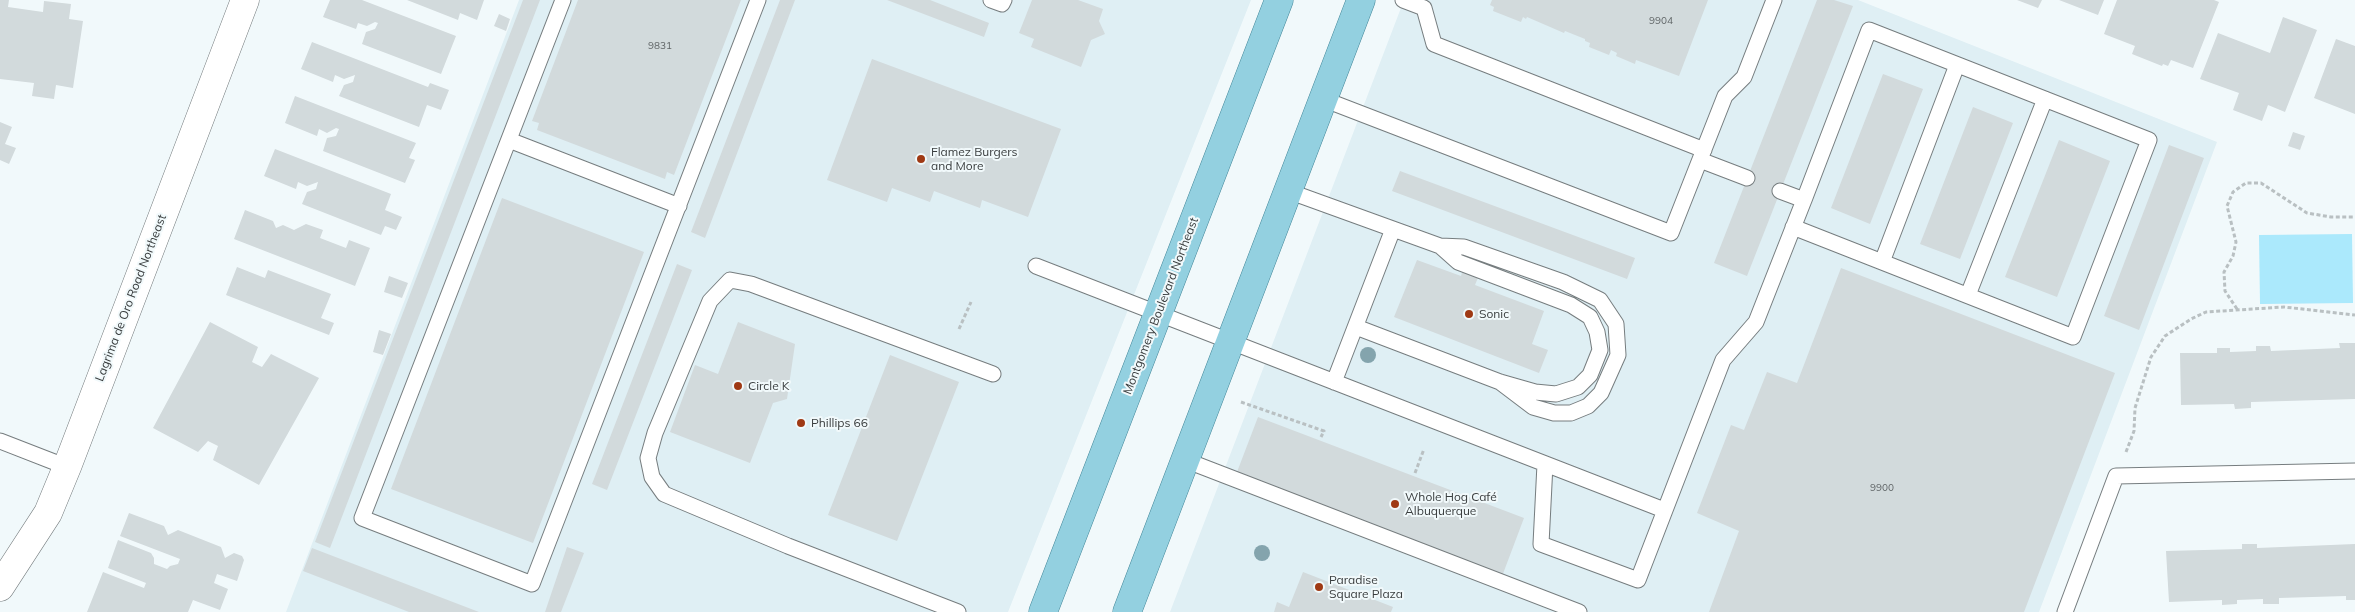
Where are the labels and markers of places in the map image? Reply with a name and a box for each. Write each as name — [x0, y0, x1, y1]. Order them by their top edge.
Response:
place label: Flamez Burgers and More — [931, 145, 1018, 173]
marker: Flamez Burgers and More — [915, 153, 927, 165]
place label: Sonic — [1479, 307, 1509, 321]
marker: Sonic — [1463, 308, 1475, 320]
place label: Circle K — [748, 379, 789, 393]
marker: Circle K — [732, 380, 744, 392]
place label: Phillips 66 — [811, 416, 868, 430]
marker: Phillips 66 — [795, 417, 807, 429]
place label: Whole Hog Café Albuquerque — [1405, 490, 1497, 518]
marker: Whole Hog Café Albuquerque — [1389, 498, 1401, 510]
place label: Paradise Square Plaza — [1329, 573, 1403, 601]
marker: Paradise Square Plaza — [1313, 581, 1325, 593]

